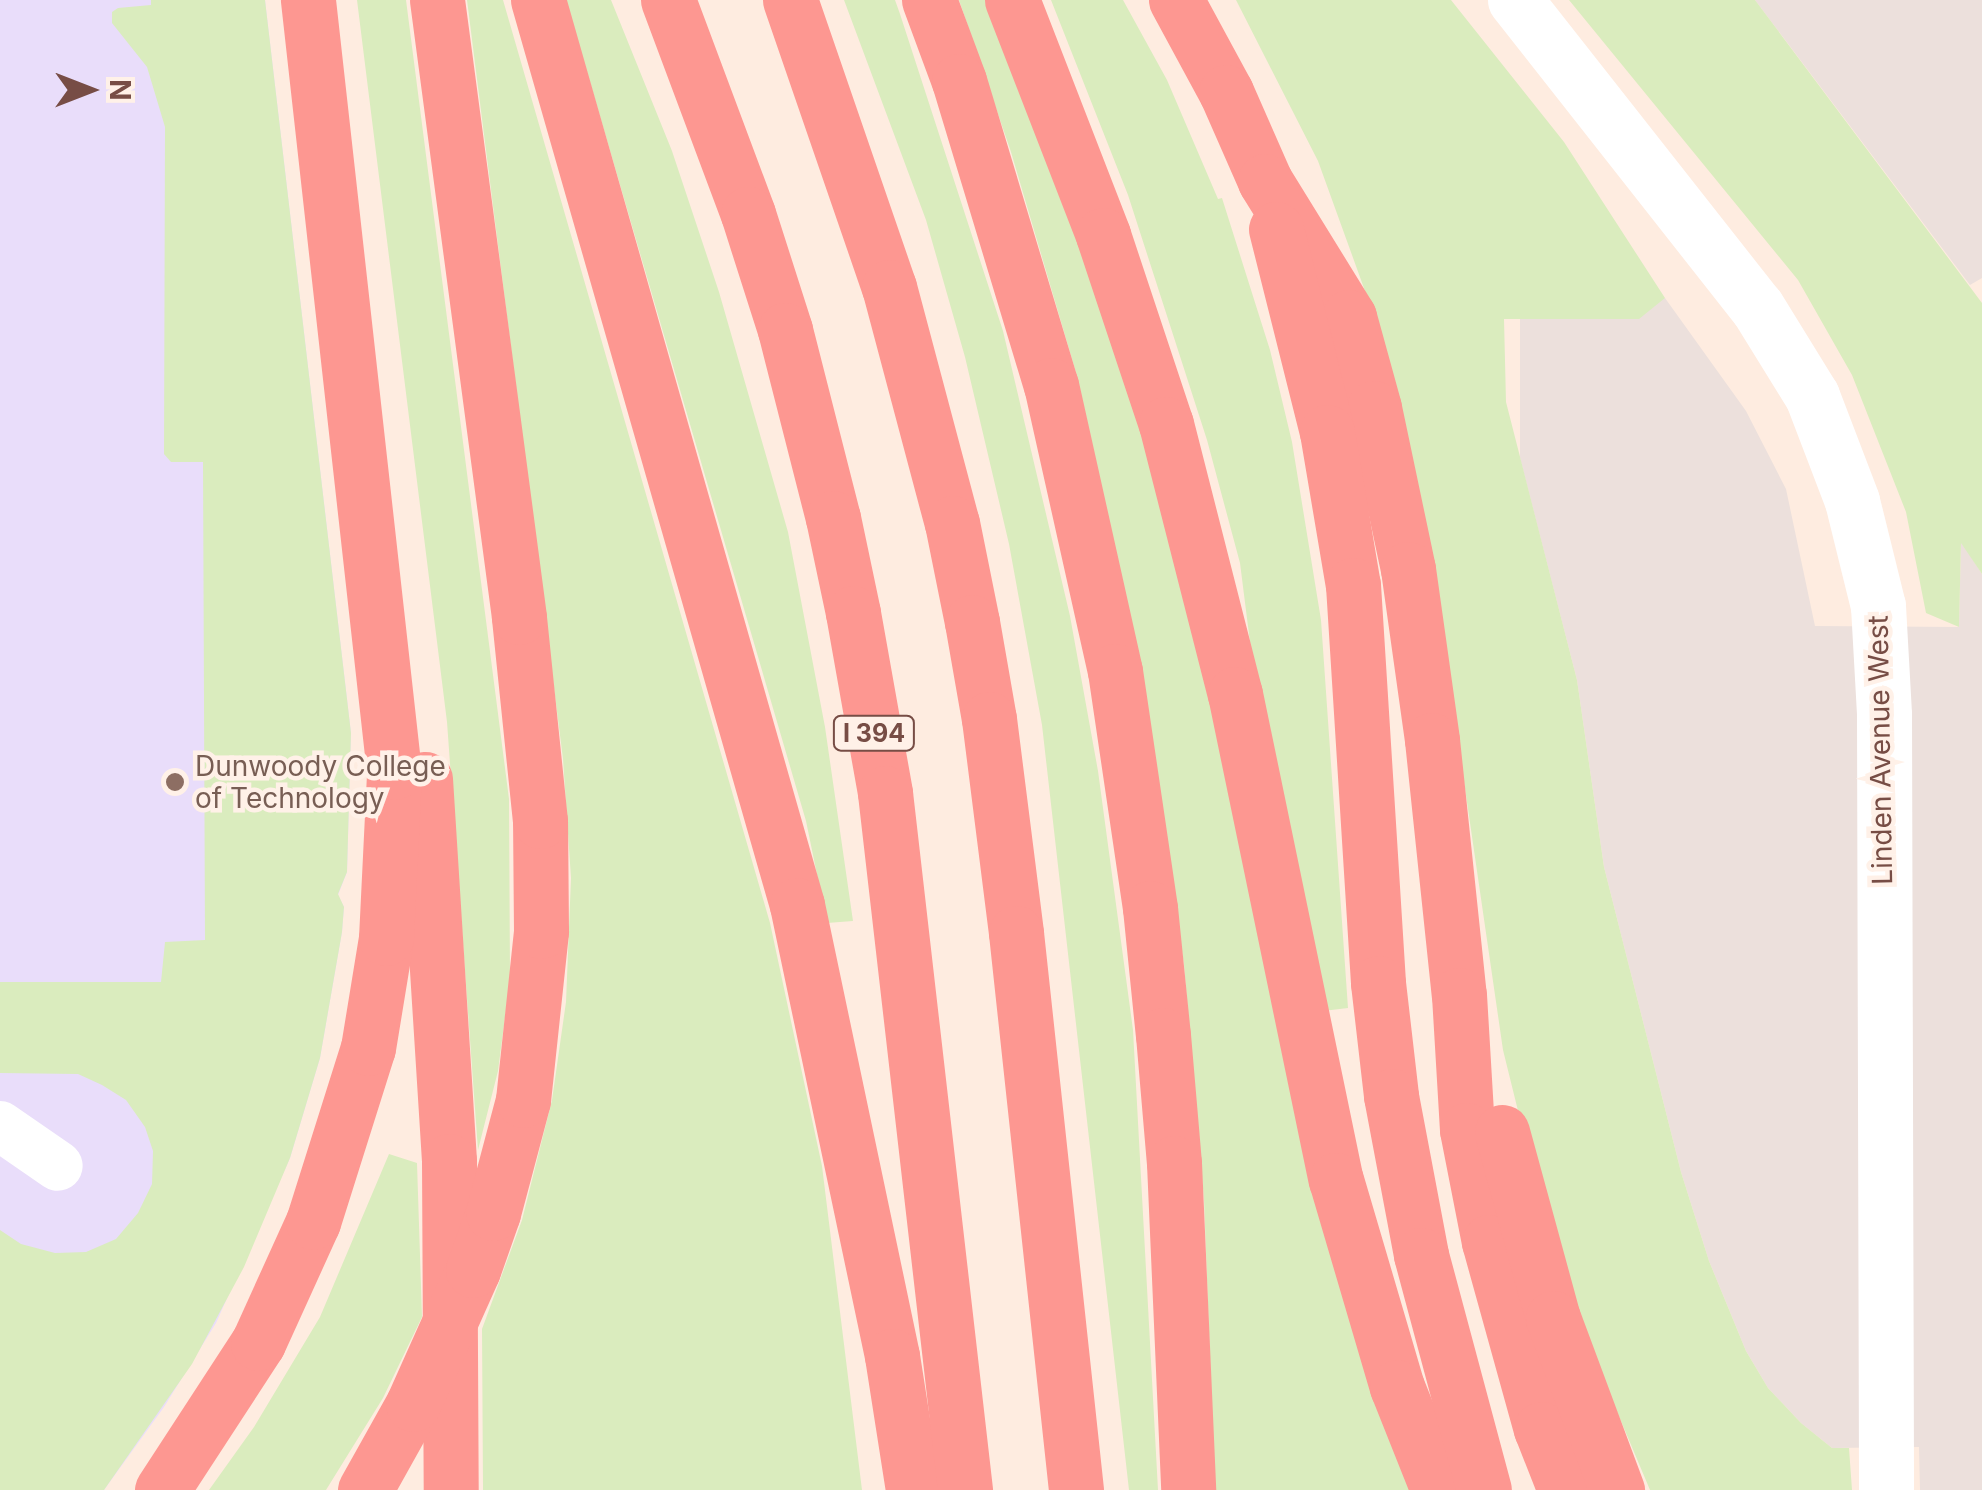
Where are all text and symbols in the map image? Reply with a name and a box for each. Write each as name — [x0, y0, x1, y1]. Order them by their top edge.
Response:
north arrow — [40, 40, 140, 140]
text: N — [103, 79, 137, 101]
street label: Linden Avenue West — [1861, 615, 1899, 885]
road number: I 394 — [832, 713, 916, 753]
place label: Dunwoody College of Technology — [195, 749, 446, 815]
marker: Dunwoody College of Technology — [164, 771, 186, 793]

